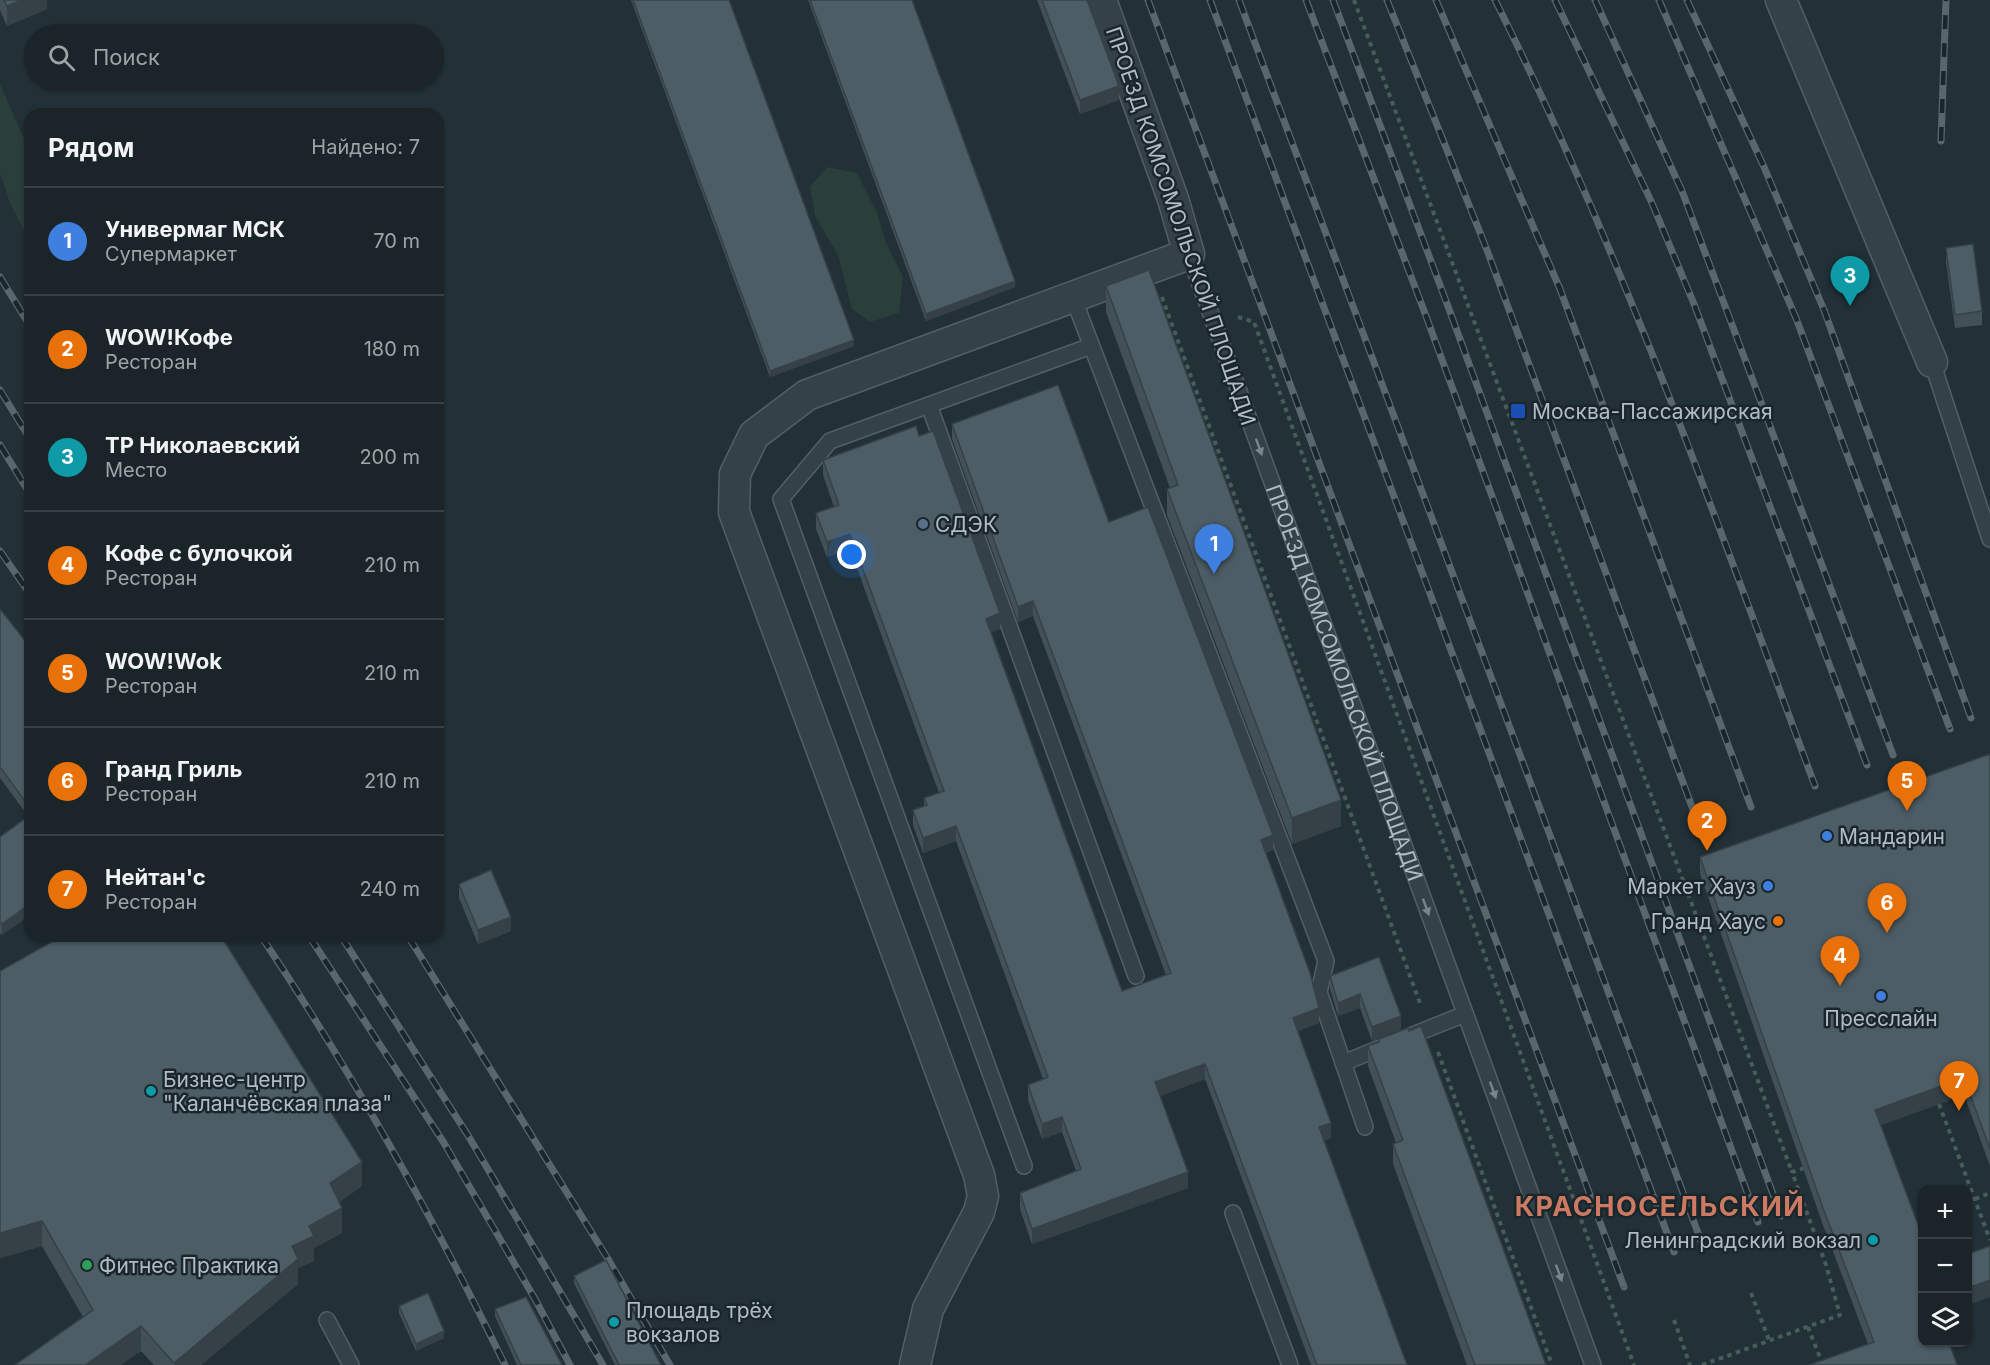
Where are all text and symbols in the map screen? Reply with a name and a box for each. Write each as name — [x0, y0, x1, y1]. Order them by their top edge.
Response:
street label: ПРОЕЗД КОМСОМОЛЬСКОЙ ПЛОЩАДИ — [1101, 23, 1262, 429]
search box — [24, 24, 444, 90]
icon: search — [45, 41, 78, 74]
text: Поиск — [93, 44, 160, 70]
text: Рядом — [48, 132, 134, 163]
text: Найдено: 7 — [311, 135, 420, 159]
text: Универмаг МСК — [105, 216, 285, 242]
text: 1 — [63, 229, 72, 253]
text: 70 m — [373, 229, 420, 253]
text: Супермаркет — [105, 242, 237, 266]
pin: 3 — [1830, 256, 1870, 306]
text: WOW!Кофе — [105, 324, 233, 350]
text: 2 — [61, 337, 74, 361]
text: 180 m — [364, 337, 420, 361]
text: Ресторан — [105, 350, 197, 374]
place label: Москва-Пассажирская — [1532, 399, 1773, 424]
marker: Москва-Пассажирская — [1509, 402, 1527, 420]
text: ТР Николаевский — [105, 432, 300, 458]
one-way arrow — [1254, 439, 1264, 457]
text: 3 — [61, 445, 74, 469]
text: 200 m — [359, 445, 420, 469]
text: Место — [105, 458, 167, 482]
street label: ПРОЕЗД КОМСОМОЛЬСКОЙ ПЛОЩАДИ — [1261, 481, 1428, 884]
place label: СДЭК — [935, 512, 997, 537]
marker: СДЭК — [916, 517, 930, 531]
pin: 1 — [1194, 524, 1234, 574]
text: Кофе с булочкой — [105, 540, 293, 566]
your location — [837, 540, 866, 569]
text: 4 — [61, 553, 74, 577]
text: 210 m — [364, 553, 420, 577]
text: Ресторан — [105, 566, 197, 590]
text: WOW!Wok — [105, 648, 222, 674]
text: 5 — [61, 661, 74, 685]
text: 210 m — [364, 661, 420, 685]
text: Ресторан — [105, 674, 197, 698]
text: Гранд Гриль — [105, 756, 242, 782]
pin: 5 — [1888, 762, 1926, 811]
text: 6 — [61, 769, 74, 793]
text: 210 m — [364, 769, 420, 793]
text: Ресторан — [105, 782, 197, 806]
pin: 2 — [1688, 802, 1726, 851]
place label: Мандарин — [1839, 824, 1945, 849]
marker: Мандарин — [1820, 829, 1834, 843]
text: Нейтан'с — [105, 864, 206, 890]
place label: Маркет Хауз — [1627, 874, 1756, 899]
text: 7 — [62, 877, 73, 901]
text: 240 m — [359, 877, 420, 901]
marker: Маркет Хауз — [1761, 879, 1775, 893]
pin: 6 — [1868, 884, 1906, 933]
text: Ресторан — [105, 890, 197, 914]
one-way arrow — [1422, 898, 1431, 916]
place label: Гранд Хаус — [1651, 909, 1766, 934]
marker: Гранд Хаус — [1771, 914, 1785, 928]
pin: 4 — [1820, 936, 1860, 986]
marker: Пресслайн — [1874, 989, 1888, 1003]
place label: Пресслайн — [1824, 1006, 1938, 1031]
pin: 7 — [1940, 1062, 1978, 1111]
place label: Бизнес-центр "Каланчёвская плаза" — [163, 1067, 392, 1116]
one-way arrow — [1488, 1081, 1498, 1099]
marker: Бизнес-центр "Каланчёвская плаза" — [144, 1084, 158, 1098]
map controls — [1918, 1185, 1972, 1347]
button: + — [1918, 1185, 1972, 1239]
district label: КРАСНОСЕЛЬСКИЙ — [1515, 1190, 1805, 1223]
place label: Ленинградский вокзал — [1625, 1228, 1861, 1253]
marker: Ленинградский вокзал — [1866, 1233, 1880, 1247]
button: − — [1918, 1239, 1972, 1293]
place label: Фитнес Практика — [99, 1253, 279, 1278]
marker: Фитнес Практика — [80, 1258, 94, 1272]
one-way arrow — [1555, 1265, 1565, 1283]
button: layers — [1918, 1293, 1972, 1347]
place label: Площадь трёх вокзалов — [626, 1298, 773, 1347]
marker: Площадь трёх вокзалов — [607, 1315, 621, 1329]

